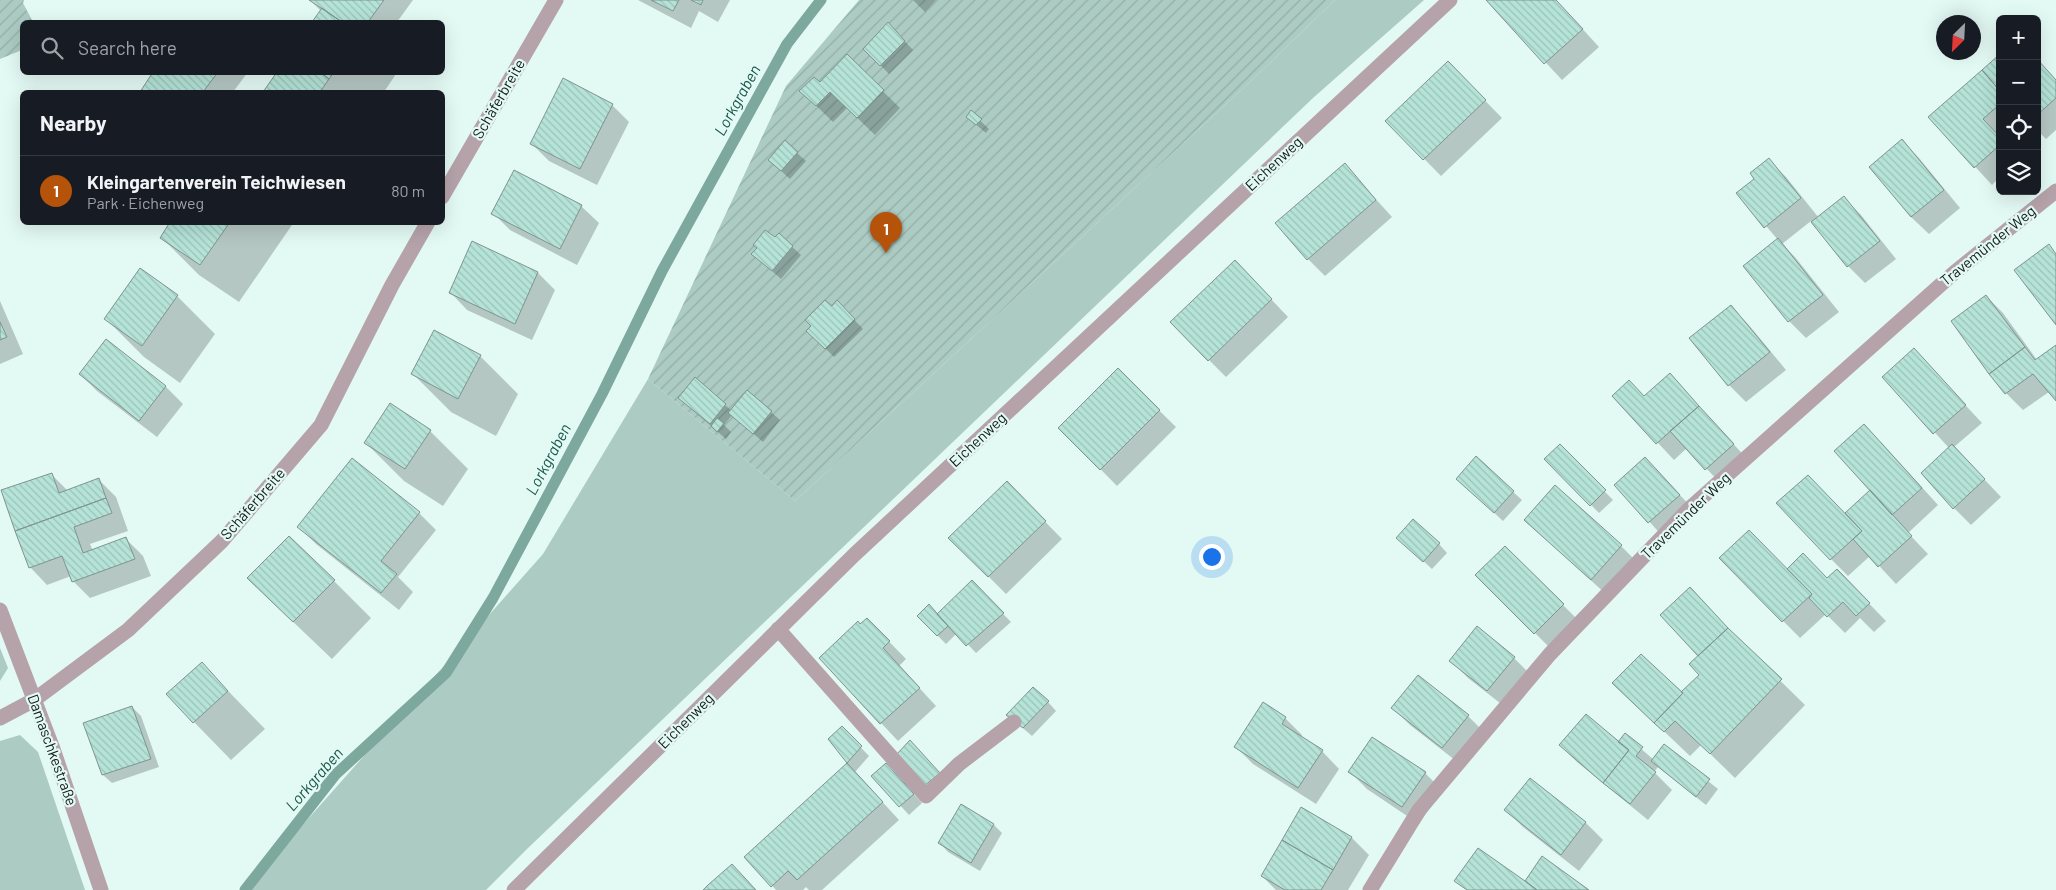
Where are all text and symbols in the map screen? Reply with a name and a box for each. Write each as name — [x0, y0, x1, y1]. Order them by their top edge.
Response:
north arrow — [1936, 15, 1981, 60]
map controls — [1996, 15, 2041, 195]
button: + — [1996, 15, 2041, 60]
search box — [20, 20, 445, 75]
icon: search — [38, 34, 66, 62]
text: Search here — [78, 36, 177, 59]
street label: Schäferbreite — [468, 55, 528, 142]
button: − — [1996, 60, 2041, 105]
water label: Lorkgraben — [709, 61, 764, 138]
button: locate — [1996, 105, 2041, 150]
text: Nearby — [40, 110, 106, 135]
street label: Eichenweg — [1241, 132, 1305, 194]
button: layers — [1996, 150, 2041, 195]
text: Kleingartenverein Teichwiesen — [87, 170, 346, 193]
text: 1 — [53, 181, 59, 200]
text: 80 m — [391, 181, 425, 200]
text: Park · Eichenweg — [87, 193, 204, 212]
street label: Travemünder Weg — [1936, 201, 2039, 289]
pin: 1 — [870, 212, 902, 253]
street label: Eichenweg — [945, 408, 1009, 470]
water label: Lorkgraben — [521, 420, 574, 498]
street label: Schäferbreite — [216, 464, 288, 543]
street label: Travemünder Weg — [1637, 468, 1734, 562]
your location — [1199, 544, 1225, 570]
street label: Eichenweg — [654, 689, 717, 752]
street label: Damaschkestraße — [24, 692, 81, 808]
water label: Lorkgraben — [281, 743, 346, 814]

